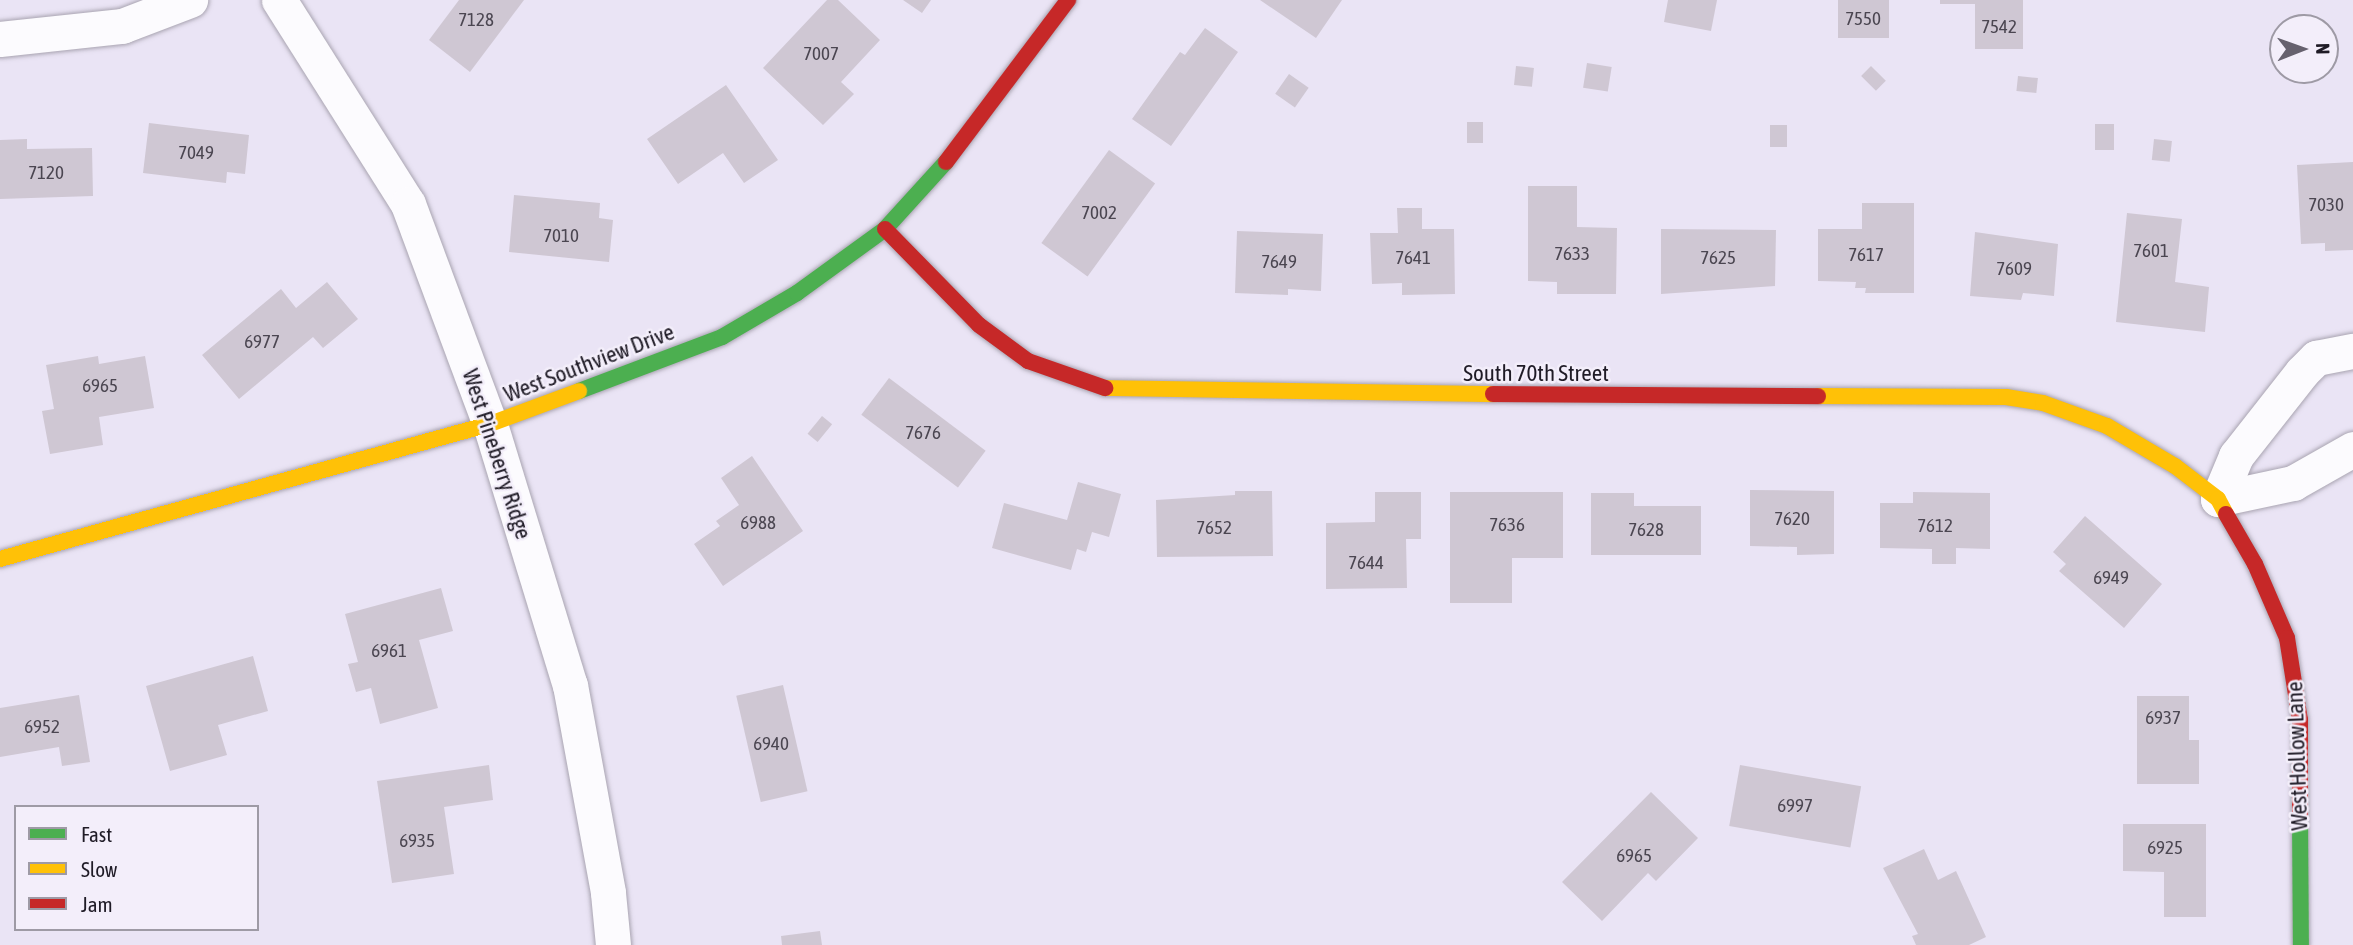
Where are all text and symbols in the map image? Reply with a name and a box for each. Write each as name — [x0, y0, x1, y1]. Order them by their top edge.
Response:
house number: 7550 — [1845, 8, 1881, 30]
house number: 7128 — [458, 9, 494, 31]
north arrow — [2269, 14, 2339, 84]
house number: 7542 — [1981, 16, 2017, 38]
house number: 7007 — [803, 43, 839, 65]
text: N — [2312, 43, 2334, 54]
house number: 7049 — [178, 142, 214, 164]
house number: 7120 — [28, 162, 64, 184]
house number: 7030 — [2308, 194, 2344, 216]
house number: 7002 — [1081, 202, 1117, 224]
house number: 7010 — [543, 225, 579, 247]
house number: 7601 — [2133, 240, 2169, 262]
house number: 7633 — [1554, 243, 1590, 265]
house number: 7617 — [1848, 244, 1884, 266]
house number: 7641 — [1395, 247, 1431, 269]
house number: 7625 — [1700, 247, 1736, 269]
house number: 7649 — [1261, 251, 1297, 273]
house number: 7609 — [1996, 258, 2032, 280]
street label: West Southview Drive — [500, 318, 678, 408]
house number: 6977 — [244, 331, 280, 353]
street label: South 70th Street — [1463, 359, 1609, 387]
street label: West Pineberry Ridge — [457, 366, 537, 542]
house number: 6965 — [82, 375, 118, 397]
house number: 7676 — [905, 422, 941, 444]
house number: 7620 — [1774, 508, 1810, 530]
house number: 6988 — [740, 512, 776, 534]
house number: 7636 — [1489, 514, 1525, 536]
house number: 7612 — [1917, 515, 1953, 537]
house number: 7652 — [1196, 517, 1232, 539]
house number: 7628 — [1628, 519, 1664, 541]
house number: 7644 — [1348, 552, 1384, 574]
house number: 6949 — [2093, 567, 2129, 589]
house number: 6961 — [371, 640, 407, 662]
street label: West Hollow Lane — [2281, 681, 2313, 831]
house number: 6937 — [2145, 707, 2181, 729]
house number: 6952 — [24, 716, 60, 738]
house number: 6940 — [753, 733, 789, 755]
house number: 6997 — [1777, 795, 1813, 817]
legend — [14, 805, 259, 931]
text: Fast — [81, 822, 112, 846]
house number: 6935 — [399, 830, 435, 852]
house number: 6925 — [2147, 837, 2183, 859]
house number: 6965 — [1616, 845, 1652, 867]
text: Slow — [81, 857, 117, 881]
text: Jam — [81, 892, 113, 916]

